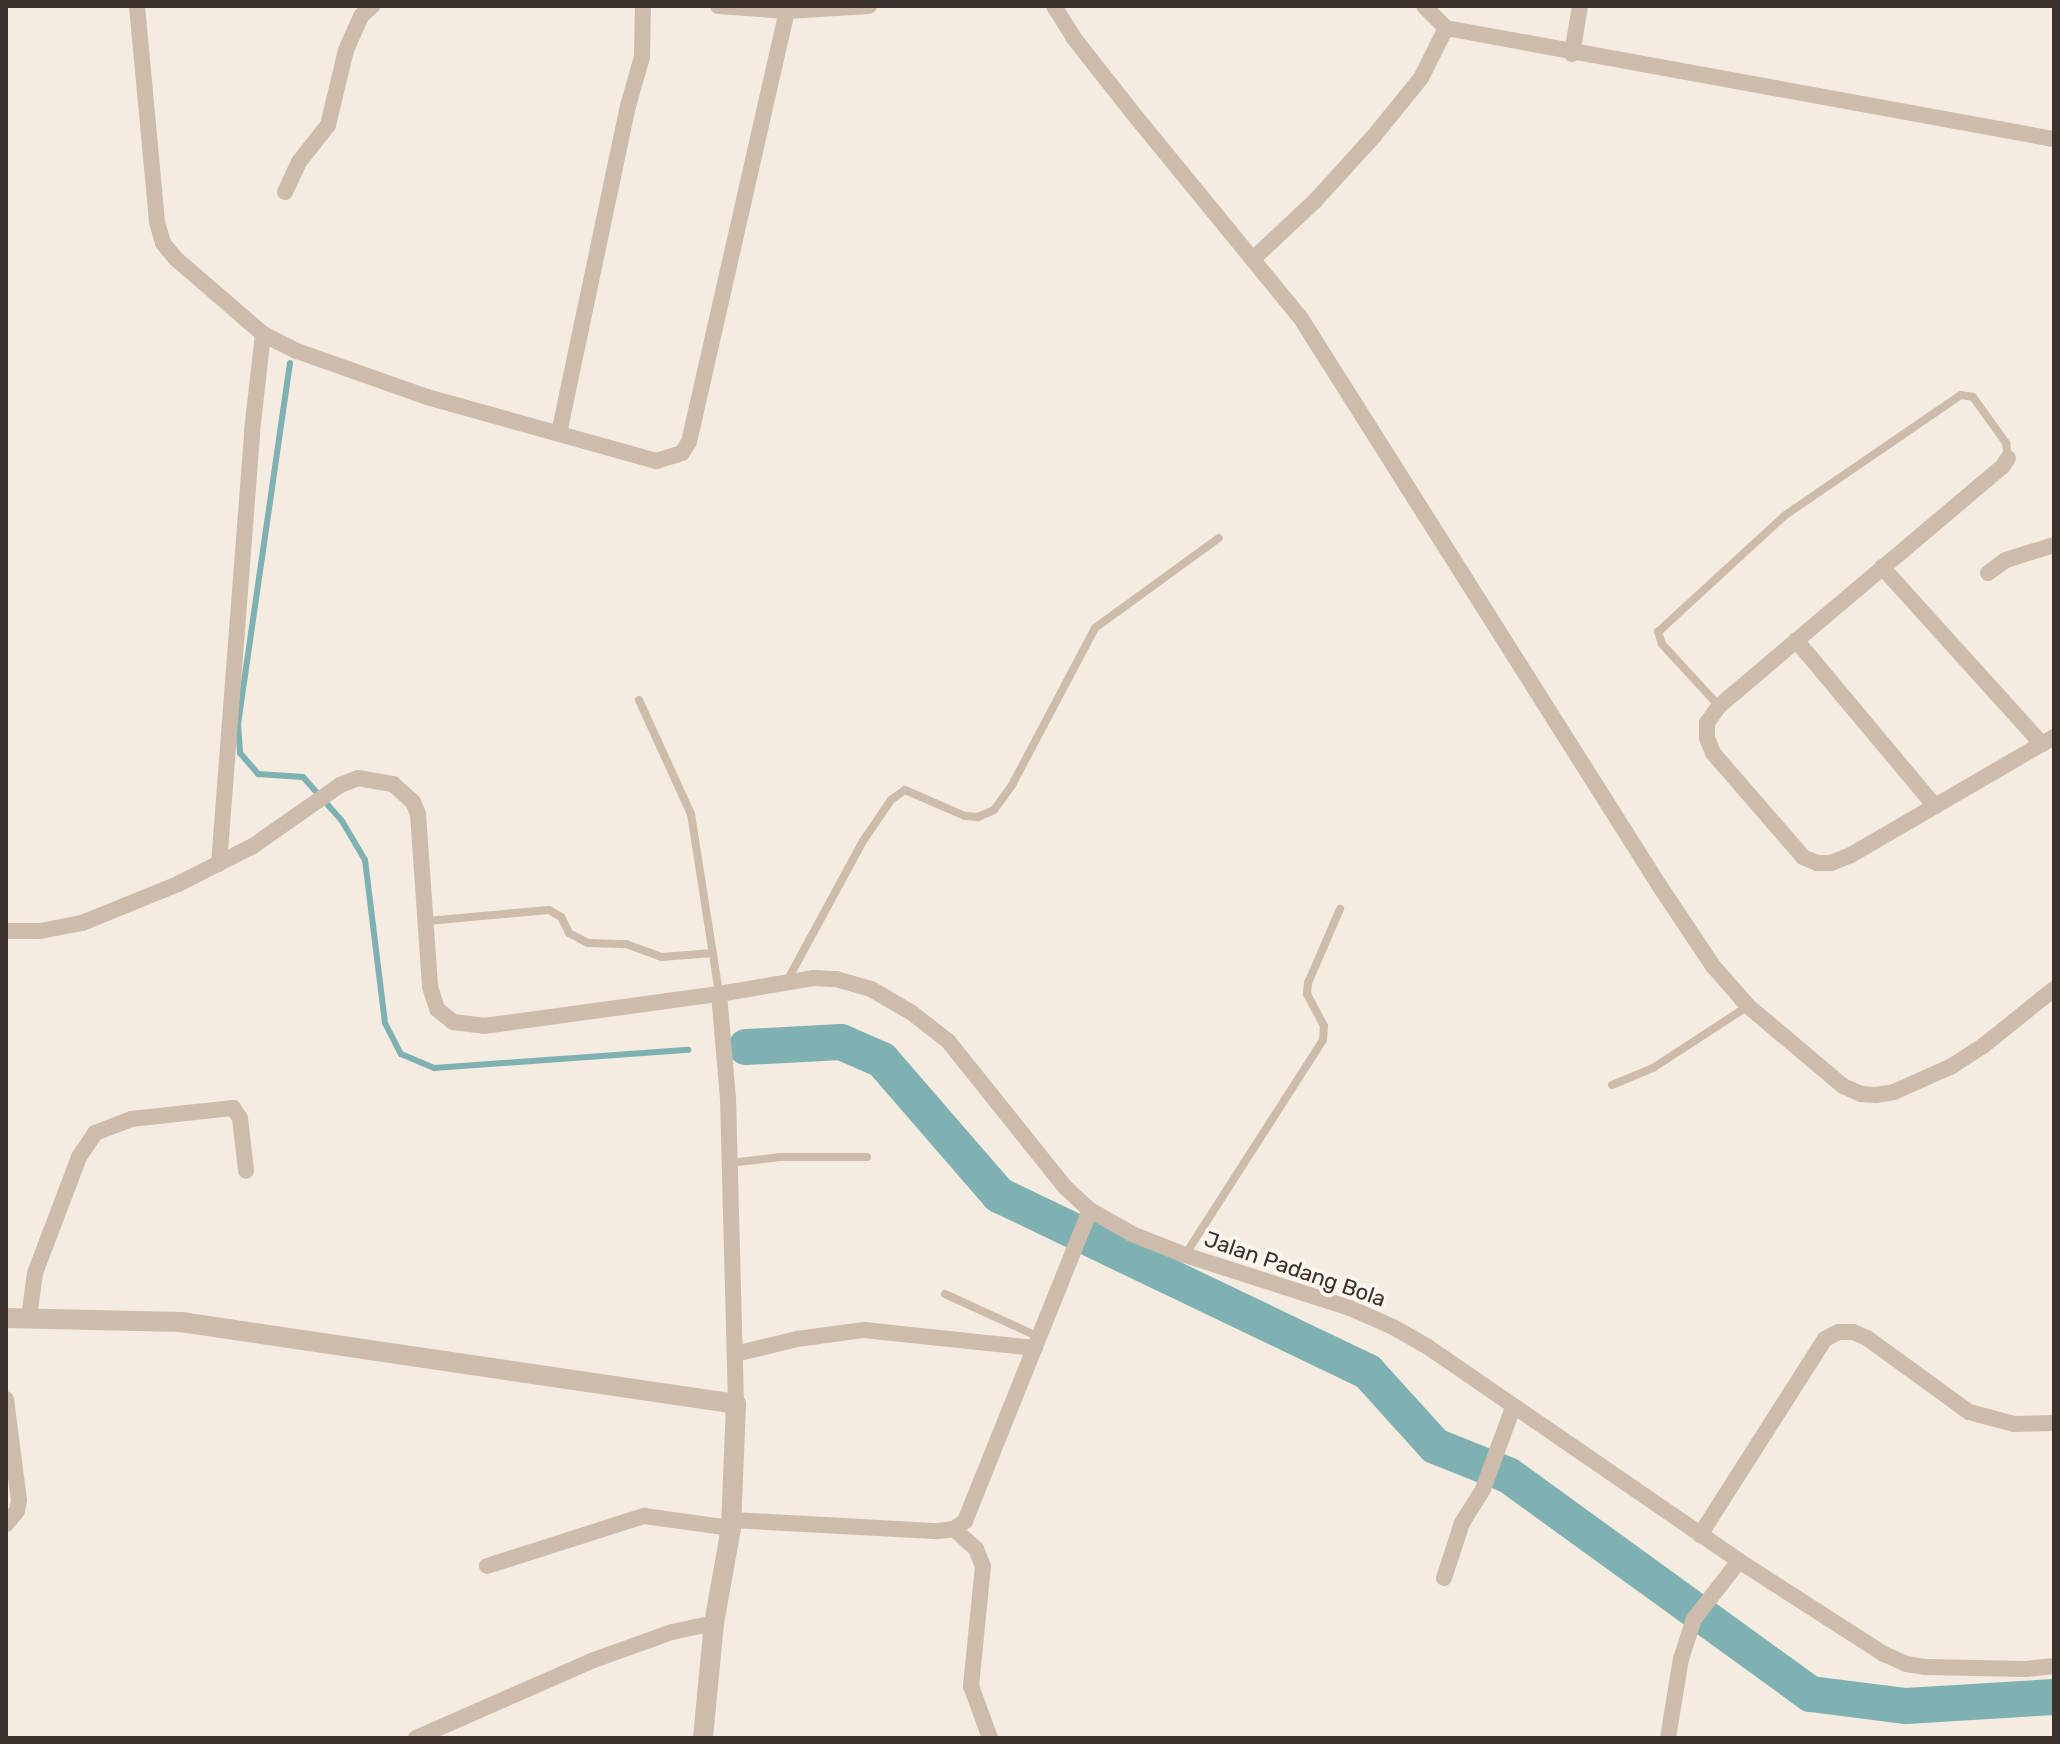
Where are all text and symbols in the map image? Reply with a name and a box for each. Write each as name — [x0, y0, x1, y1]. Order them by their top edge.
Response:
street label: Jalan Padang Bola — [1201, 1226, 1389, 1312]

